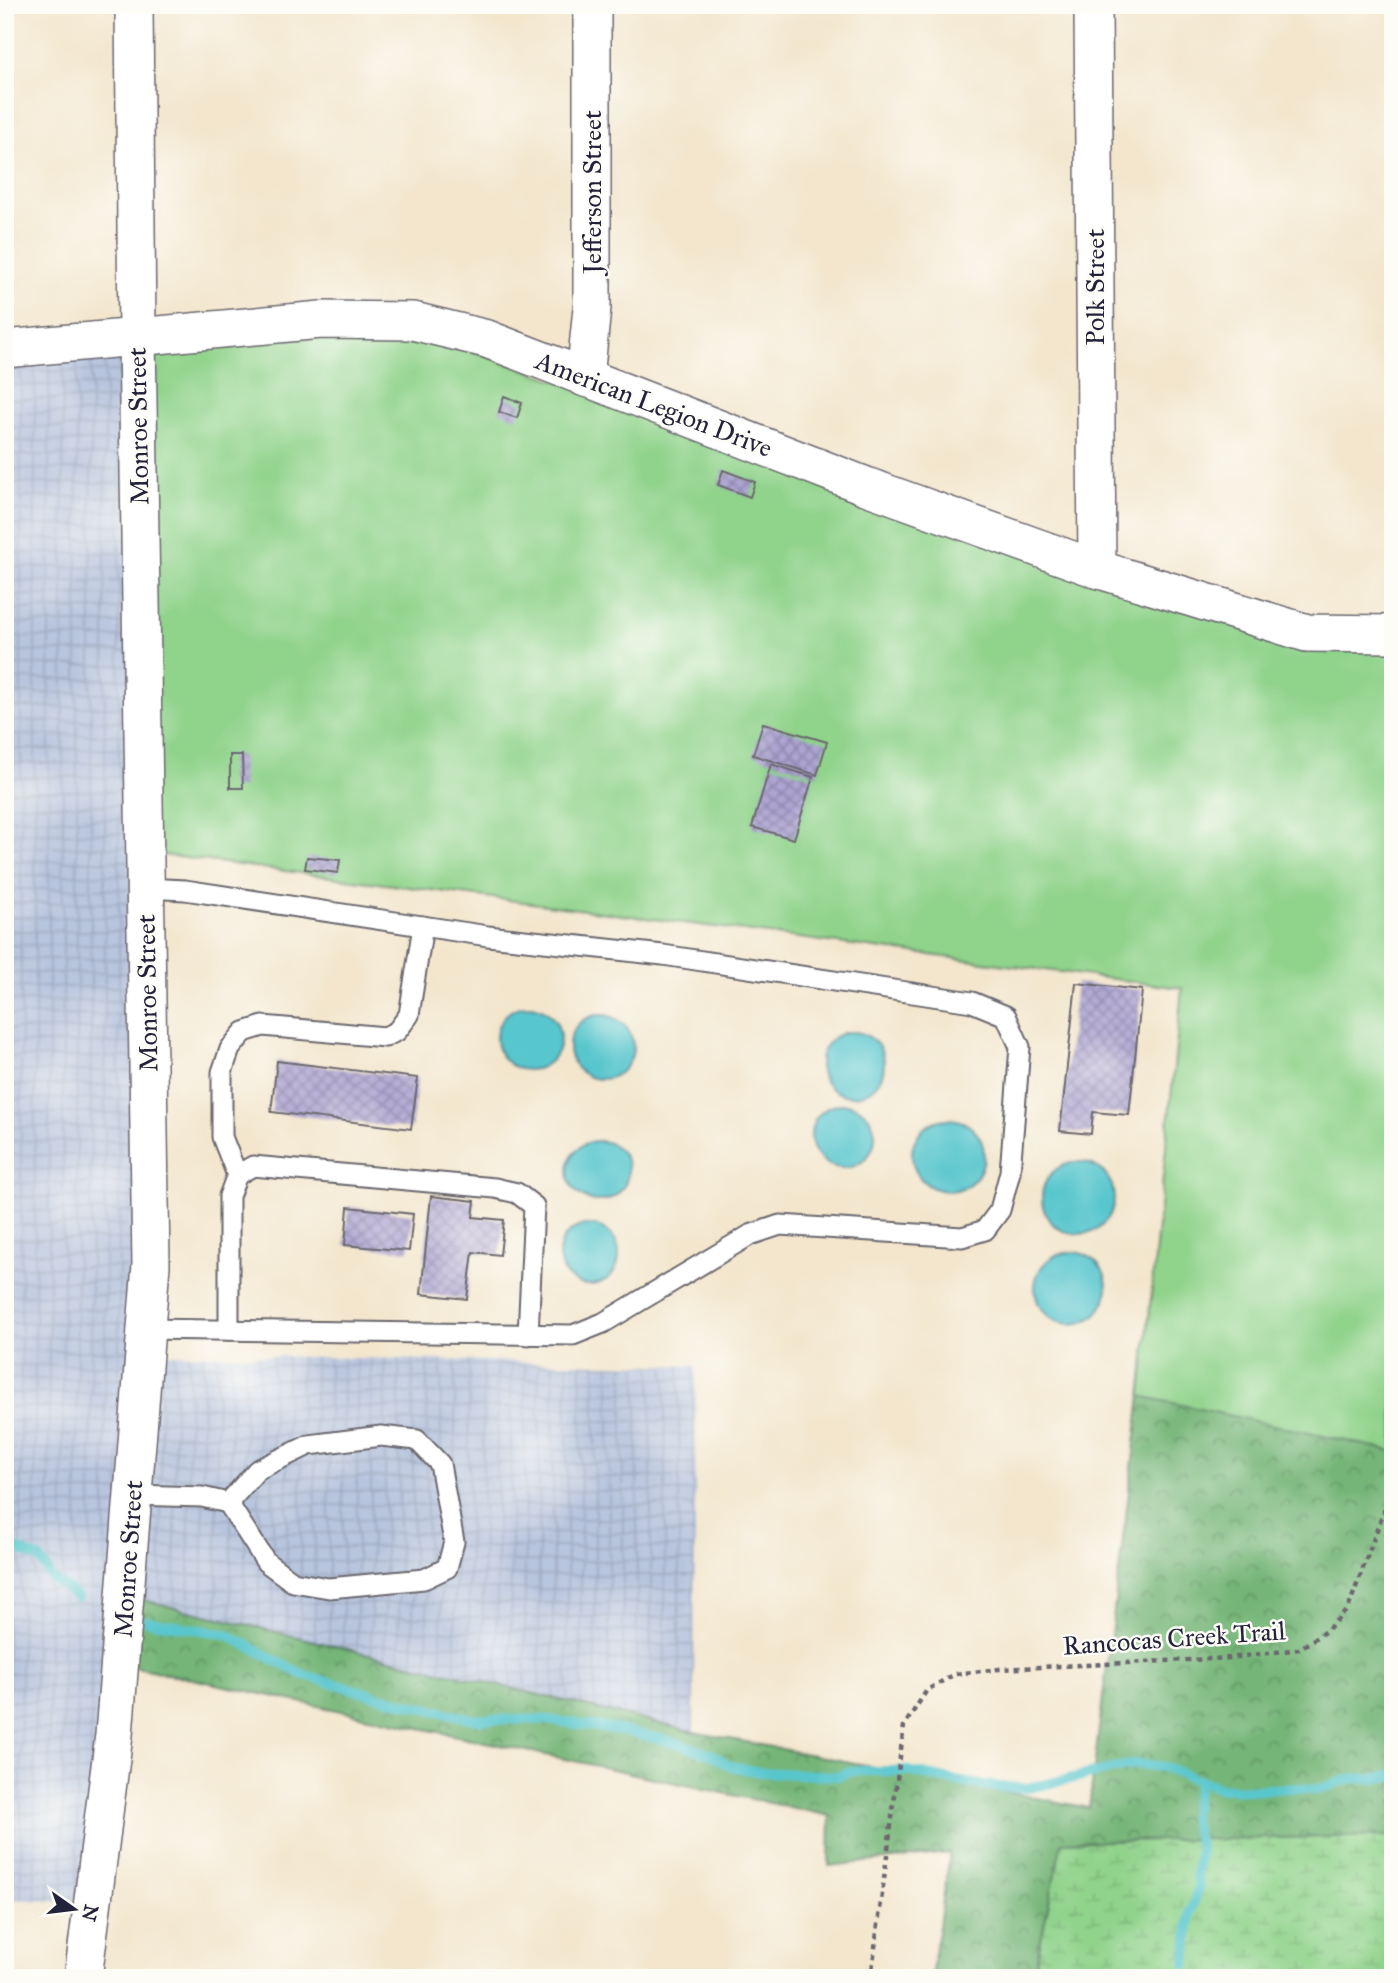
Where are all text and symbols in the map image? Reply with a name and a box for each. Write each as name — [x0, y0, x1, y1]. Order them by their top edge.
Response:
street label: Jefferson Street — [576, 110, 608, 277]
street label: Polk Street — [1079, 229, 1111, 345]
street label: American Legion Drive — [530, 344, 777, 464]
street label: Monroe Street — [121, 347, 155, 505]
street label: Monroe Street — [130, 914, 164, 1072]
street label: Monroe Street — [107, 1479, 149, 1639]
street label: Rancocas Creek Trail — [1062, 1614, 1286, 1662]
north arrow — [38, 1874, 108, 1944]
text: N — [77, 1902, 103, 1924]

